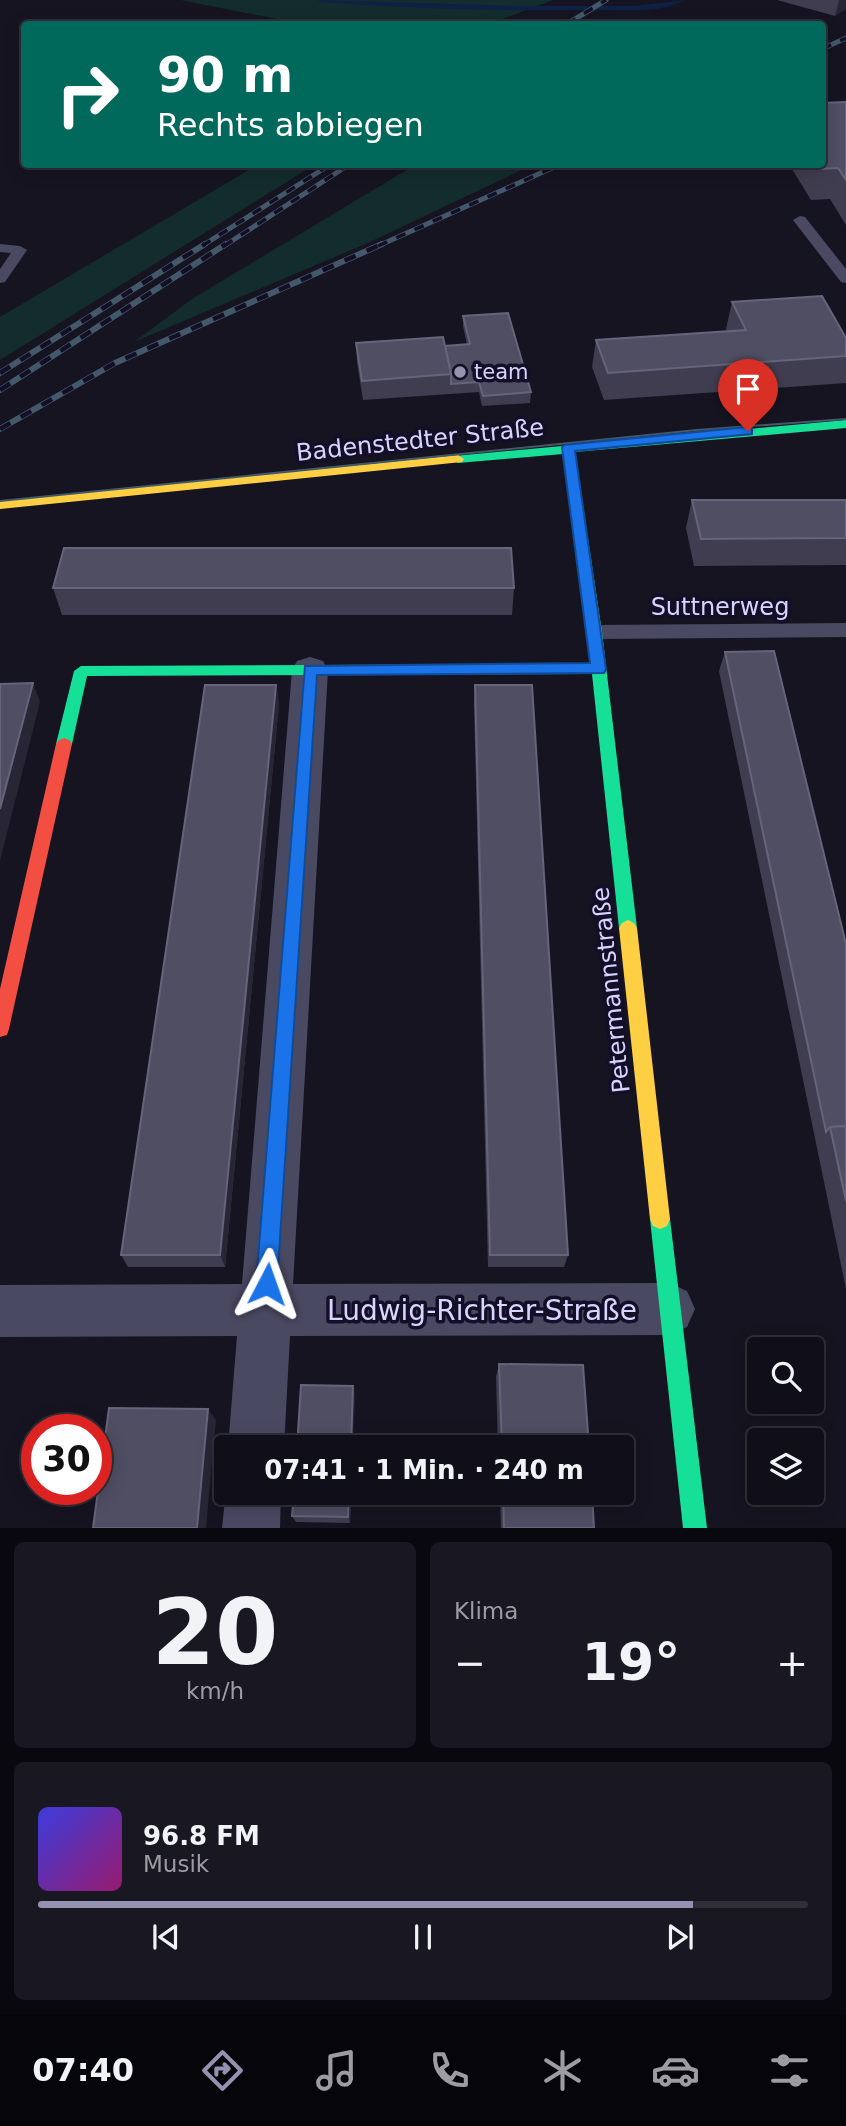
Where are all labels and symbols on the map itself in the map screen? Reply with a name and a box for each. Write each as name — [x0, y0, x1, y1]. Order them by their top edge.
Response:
pin — [718, 359, 778, 431]
place label: team — [474, 360, 528, 384]
marker: team — [452, 364, 468, 380]
street label: Badenstedter Straße — [295, 413, 545, 467]
street label: Suttnerweg — [651, 593, 789, 621]
street label: Petermannstraße — [586, 886, 636, 1094]
position arrow — [230, 1247, 304, 1321]
street label: Ludwig-Richter-Straße — [327, 1294, 637, 1327]
speed limit sign: 30 — [21, 1414, 112, 1505]

